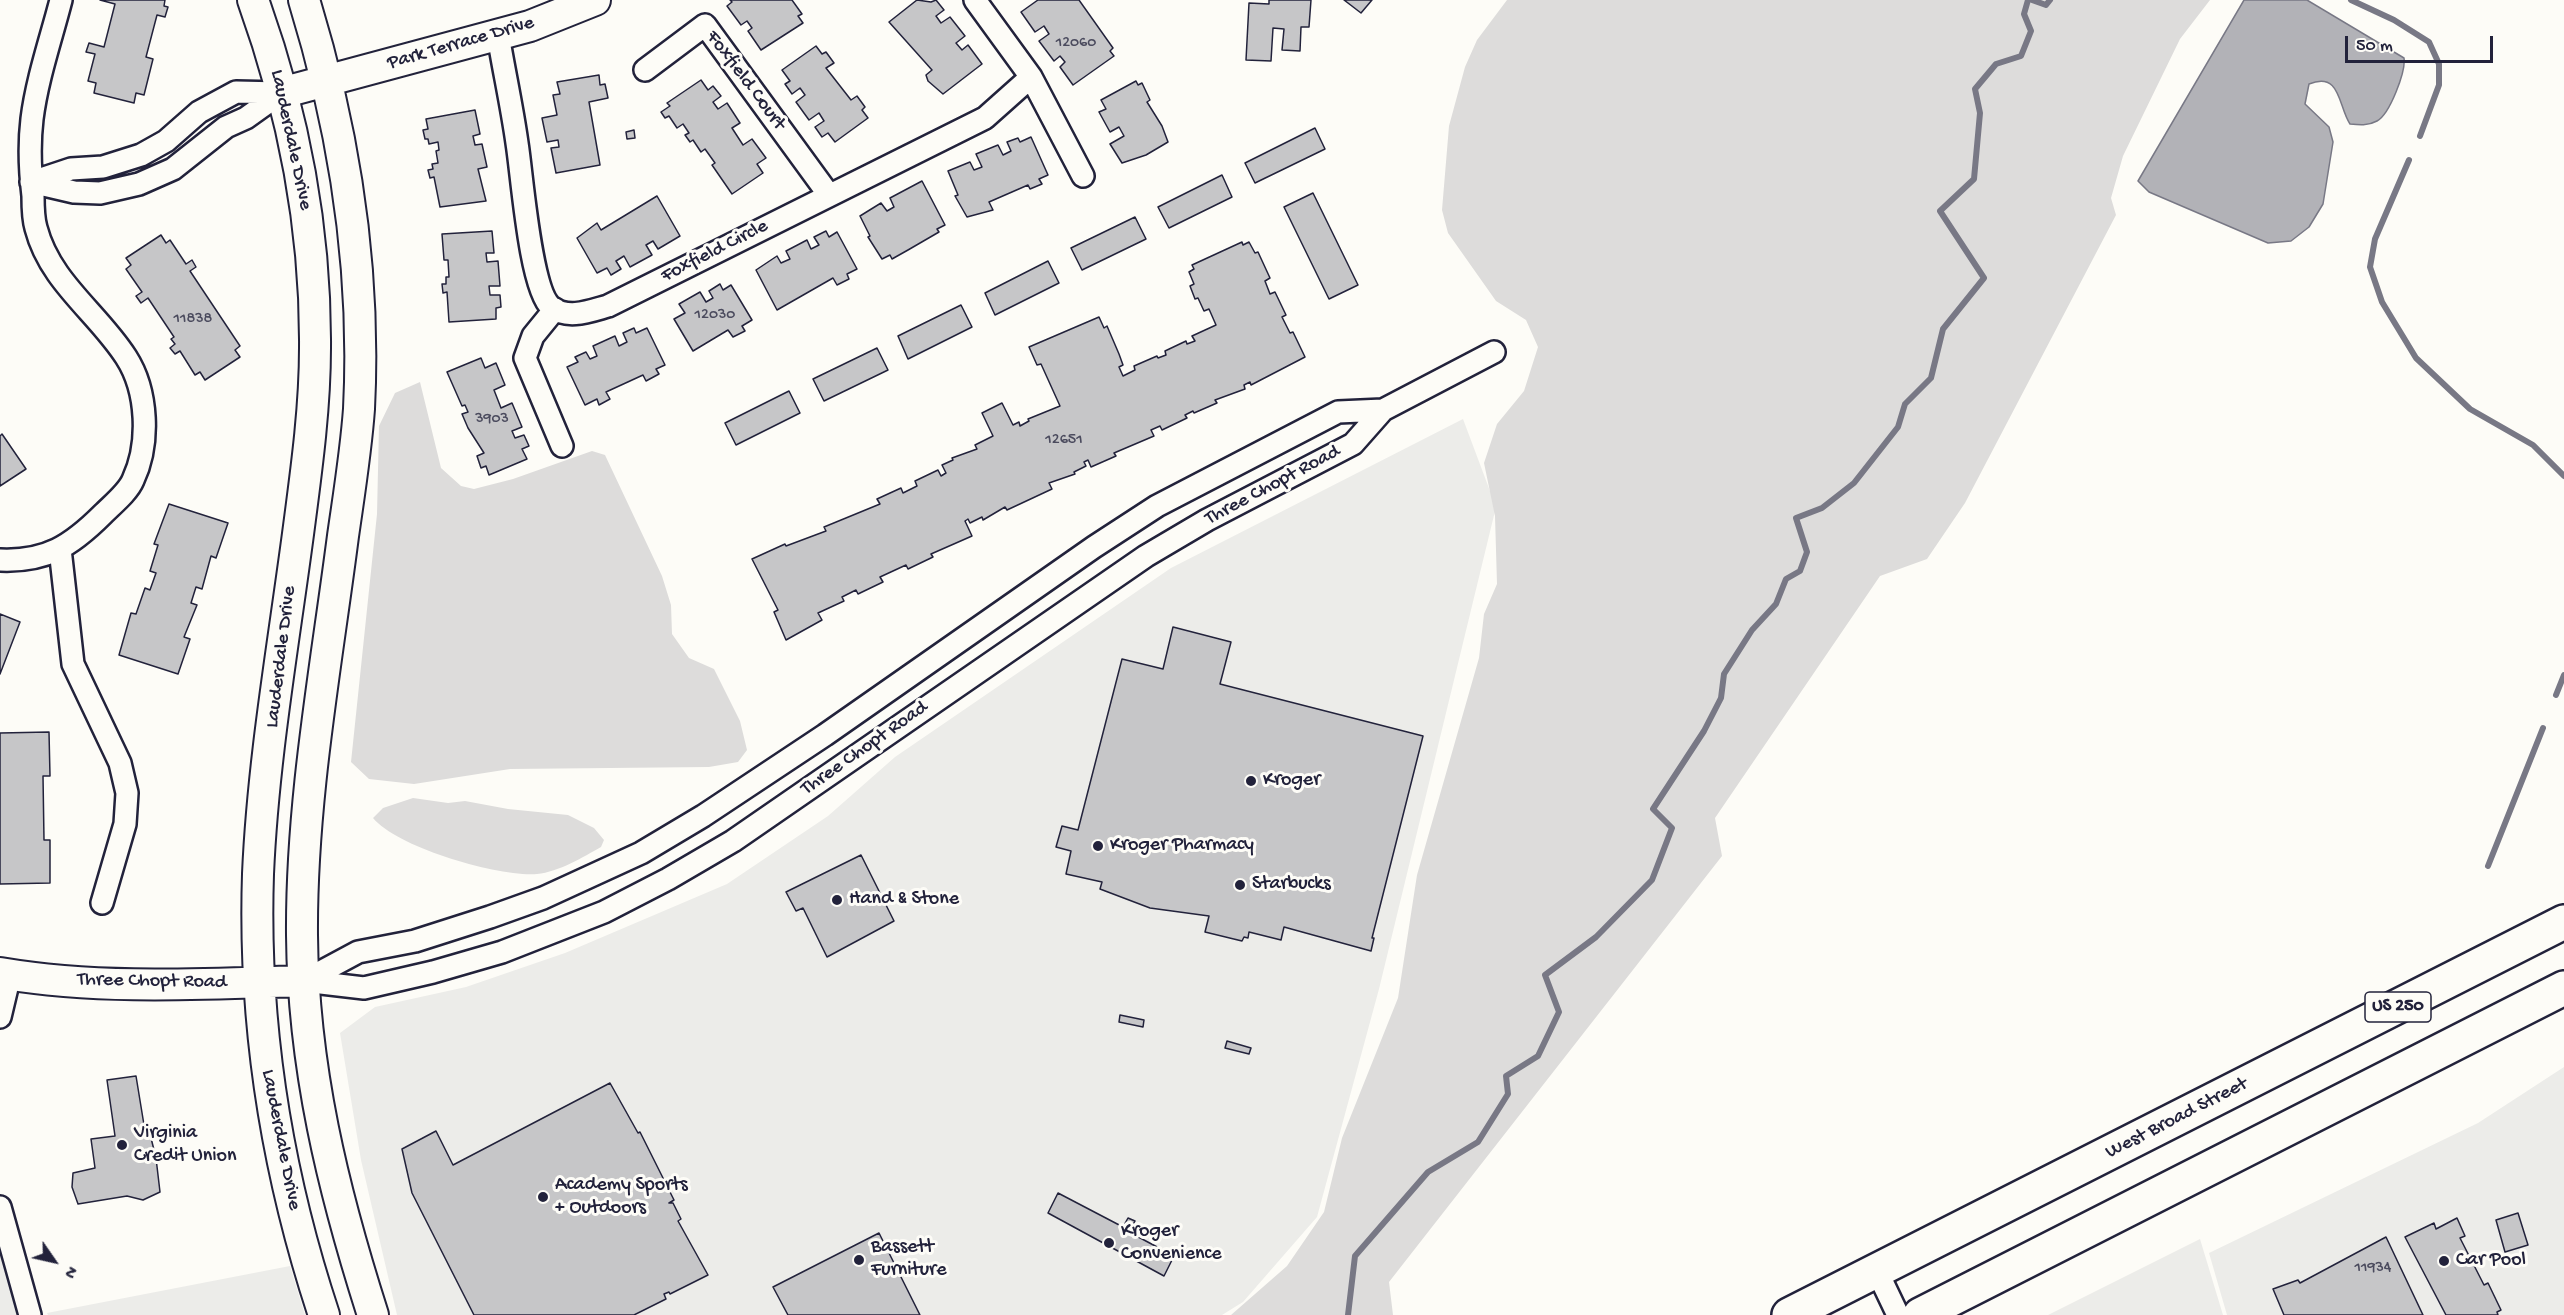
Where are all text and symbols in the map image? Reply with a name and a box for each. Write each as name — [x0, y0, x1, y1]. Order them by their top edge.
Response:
street label: Park Terrace Drive — [385, 12, 537, 76]
scale bar — [2348, 24, 2496, 62]
street label: Foxfield Court — [700, 26, 790, 136]
house number: 12060 — [1056, 34, 1096, 54]
text: 50 m — [2356, 36, 2393, 57]
street label: Lauderdale Drive — [263, 68, 317, 212]
street label: Foxfield Circle — [658, 215, 772, 289]
house number: 12030 — [695, 306, 735, 326]
house number: 11838 — [174, 310, 212, 330]
house number: 3903 — [475, 410, 509, 430]
house number: 12651 — [1045, 431, 1083, 451]
street label: Three Chopt Road — [1201, 440, 1345, 532]
street label: Lauderdale Drive — [261, 585, 303, 729]
street label: Three Chopt Road — [797, 696, 933, 802]
place label: Kroger — [1263, 769, 1320, 793]
marker: Kroger — [1244, 774, 1258, 788]
place label: Kroger Pharmacy — [1110, 834, 1254, 858]
marker: Kroger Pharmacy — [1091, 839, 1105, 853]
place label: Starbucks — [1252, 873, 1331, 897]
marker: Starbucks — [1233, 878, 1247, 892]
place label: Hand & Stone — [849, 888, 959, 912]
marker: Hand & Stone — [830, 893, 844, 907]
street label: Three Chopt Road — [77, 969, 227, 995]
road number: US 250 — [2365, 992, 2431, 1022]
street label: Lauderdale Drive — [255, 1068, 305, 1212]
street label: West Broad Street — [2102, 1073, 2252, 1165]
place label: Virginia Credit Union — [134, 1122, 236, 1169]
marker: Virginia Credit Union — [115, 1138, 129, 1152]
place label: Academy Sports + Outdoors — [555, 1174, 688, 1221]
marker: Academy Sports + Outdoors — [536, 1190, 550, 1204]
place label: Kroger Convenience — [1121, 1220, 1222, 1267]
north arrow — [24, 1231, 84, 1291]
place label: Bassett Furniture — [871, 1236, 946, 1283]
marker: Kroger Convenience — [1102, 1236, 1116, 1250]
place label: Car Pool — [2456, 1249, 2526, 1273]
marker: Bassett Furniture — [852, 1253, 866, 1267]
marker: Car Pool — [2437, 1254, 2451, 1268]
house number: 11934 — [2355, 1259, 2391, 1279]
text: N — [59, 1262, 80, 1281]

